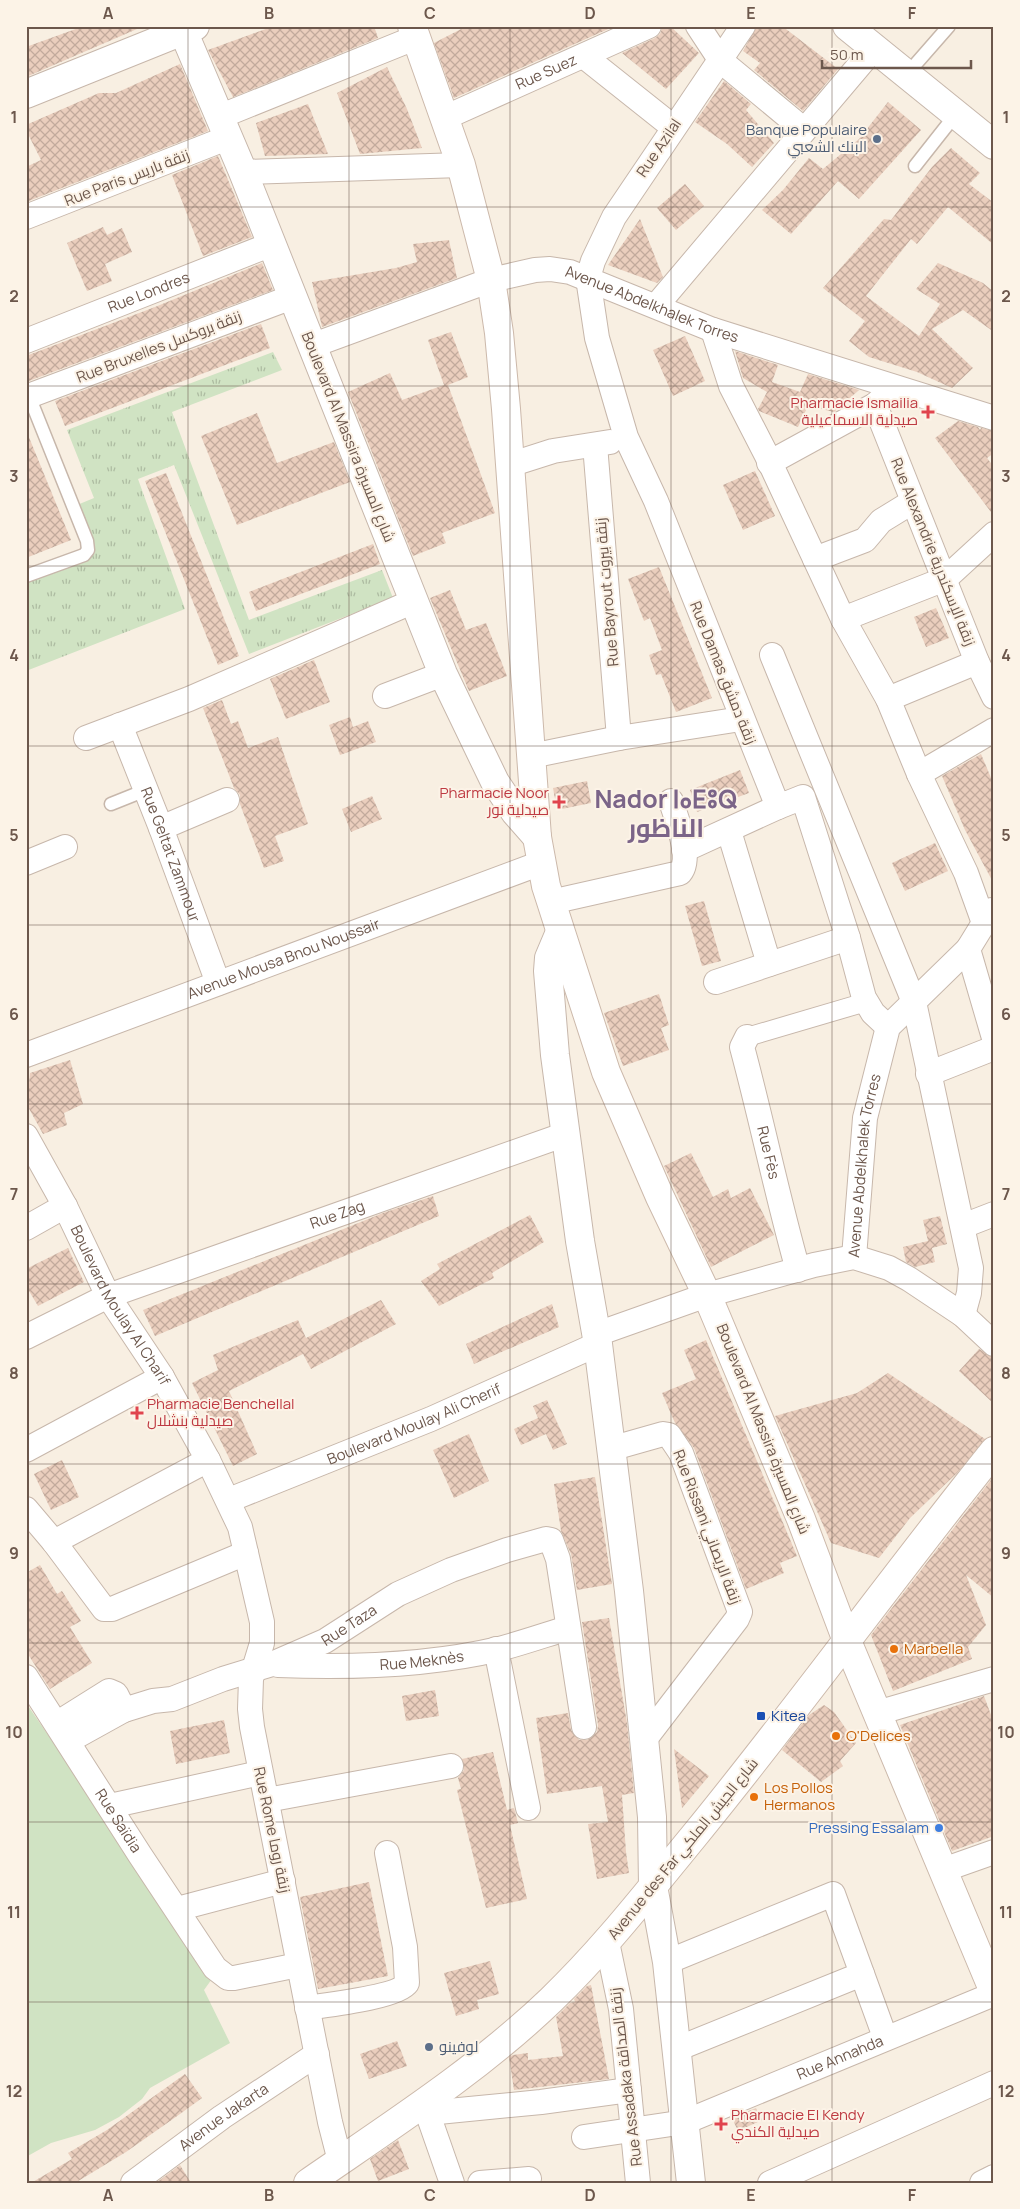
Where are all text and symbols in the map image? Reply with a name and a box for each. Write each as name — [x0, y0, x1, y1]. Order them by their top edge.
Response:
text: A — [103, 2, 114, 24]
text: B — [264, 2, 274, 24]
text: C — [424, 2, 436, 24]
text: D — [584, 2, 596, 24]
text: E — [746, 2, 756, 24]
text: F — [908, 2, 917, 24]
scale bar — [822, 38, 971, 70]
text: 50 m — [830, 44, 864, 65]
street label: Rue Suez — [512, 49, 580, 95]
text: 1 — [10, 106, 18, 128]
text: 1 — [1002, 106, 1010, 128]
street label: Rue Azilal — [631, 114, 686, 181]
place label: Banque Populaire البنك الشعبي — [746, 119, 867, 159]
marker: Banque Populaire البنك الشعبي — [871, 133, 883, 145]
street label: Rue Paris زنقة باريس — [61, 144, 192, 211]
street label: Avenue Abdelkhalek Torres — [564, 260, 742, 347]
street label: Rue Londres — [105, 266, 193, 318]
text: 2 — [9, 285, 19, 307]
text: 2 — [1001, 285, 1011, 307]
street label: Rue Bruxelles زنقة بروكسل — [73, 305, 244, 388]
street label: Boulevard Al Massira شارع المسيرة — [296, 328, 400, 546]
place label: Pharmacie Ismailia صيدلية الاسماعيلية — [791, 392, 918, 430]
marker: Pharmacie Ismailia صيدلية الاسماعيلية — [922, 406, 934, 418]
street label: Rue Alexandrie زنقة الإسكندرية — [886, 455, 981, 649]
text: 3 — [9, 465, 19, 487]
text: 3 — [1001, 465, 1011, 487]
street label: Rue Bayrout زنقة بيروت — [590, 517, 623, 667]
street label: Rue Damas زنقة دمشق — [685, 598, 762, 748]
text: 4 — [9, 644, 19, 666]
text: 4 — [1001, 644, 1011, 666]
district label: Nador ⵏⴰⴹⵓⵕ الناظور — [594, 781, 738, 845]
place label: Pharmacie Noor صيدلية نور — [439, 782, 550, 820]
street label: Rue Geltat Zammour — [136, 784, 206, 925]
marker: Pharmacie Noor صيدلية نور — [553, 796, 565, 808]
text: 5 — [9, 824, 19, 846]
text: 5 — [1001, 824, 1011, 846]
street label: Avenue Mousa Bnou Noussair — [184, 913, 383, 1004]
text: 6 — [9, 1003, 19, 1025]
text: 6 — [1001, 1003, 1011, 1025]
street label: Avenue Abdelkhalek Torres — [843, 1071, 886, 1259]
street label: Rue Fès — [752, 1124, 785, 1181]
text: 7 — [10, 1183, 18, 1205]
text: 7 — [1002, 1183, 1010, 1205]
street label: Rue Zag — [307, 1195, 367, 1234]
street label: Boulevard Moulay Al Charif — [66, 1222, 176, 1390]
street label: Boulevard Al Massira شارع المسيرة — [711, 1320, 815, 1538]
text: 8 — [9, 1362, 19, 1384]
text: 8 — [1001, 1362, 1011, 1384]
street label: Boulevard Moulay Ali Cherif — [324, 1378, 505, 1470]
place label: Pharmacie Benchellal صيدلية بنشلال — [147, 1393, 295, 1431]
marker: Pharmacie Benchellal صيدلية بنشلال — [131, 1407, 143, 1419]
street label: Rue Rissani زنقة الريصاني — [666, 1446, 747, 1608]
text: 9 — [9, 1542, 19, 1564]
text: 9 — [1001, 1542, 1011, 1564]
street label: Rue Taza — [317, 1599, 381, 1651]
place label: Marbella — [904, 1638, 963, 1659]
marker: Marbella — [888, 1643, 900, 1655]
street label: Rue Meknès — [379, 1645, 465, 1675]
place label: Kitea — [771, 1705, 806, 1726]
marker: Kitea — [755, 1710, 767, 1722]
text: 10 — [5, 1721, 23, 1743]
text: 10 — [997, 1721, 1015, 1743]
place label: O'Delices — [846, 1725, 911, 1746]
marker: O'Delices — [830, 1730, 842, 1742]
street label: Avenue des Far شارع الجيش الملكي — [603, 1753, 764, 1945]
street label: Rue Rome زنقة روما — [249, 1765, 296, 1895]
place label: Los Pollos Hermanos — [764, 1777, 835, 1815]
street label: Rue Saïdia — [90, 1785, 147, 1857]
marker: Los Pollos Hermanos — [748, 1791, 760, 1803]
place label: Pressing Essalam — [809, 1817, 929, 1838]
marker: Pressing Essalam — [933, 1822, 945, 1834]
text: 11 — [7, 1901, 21, 1923]
text: 11 — [999, 1901, 1013, 1923]
street label: Rue Assadaka زنقة الصداقة — [604, 1987, 647, 2168]
street label: Rue Annahda — [793, 2030, 886, 2085]
place label: لوفينو — [439, 2036, 478, 2057]
marker: لوفينو — [423, 2041, 435, 2053]
street label: Avenue Jakarta — [174, 2078, 272, 2156]
text: 12 — [6, 2080, 22, 2102]
text: 12 — [998, 2080, 1014, 2102]
place label: Pharmacie El Kendy صيدلية الكندي — [731, 2104, 865, 2144]
marker: Pharmacie El Kendy صيدلية الكندي — [715, 2118, 727, 2130]
text: A — [103, 2184, 114, 2206]
text: B — [264, 2184, 274, 2206]
text: C — [424, 2184, 436, 2206]
text: D — [584, 2184, 596, 2206]
text: E — [746, 2184, 756, 2206]
text: F — [908, 2184, 917, 2206]

